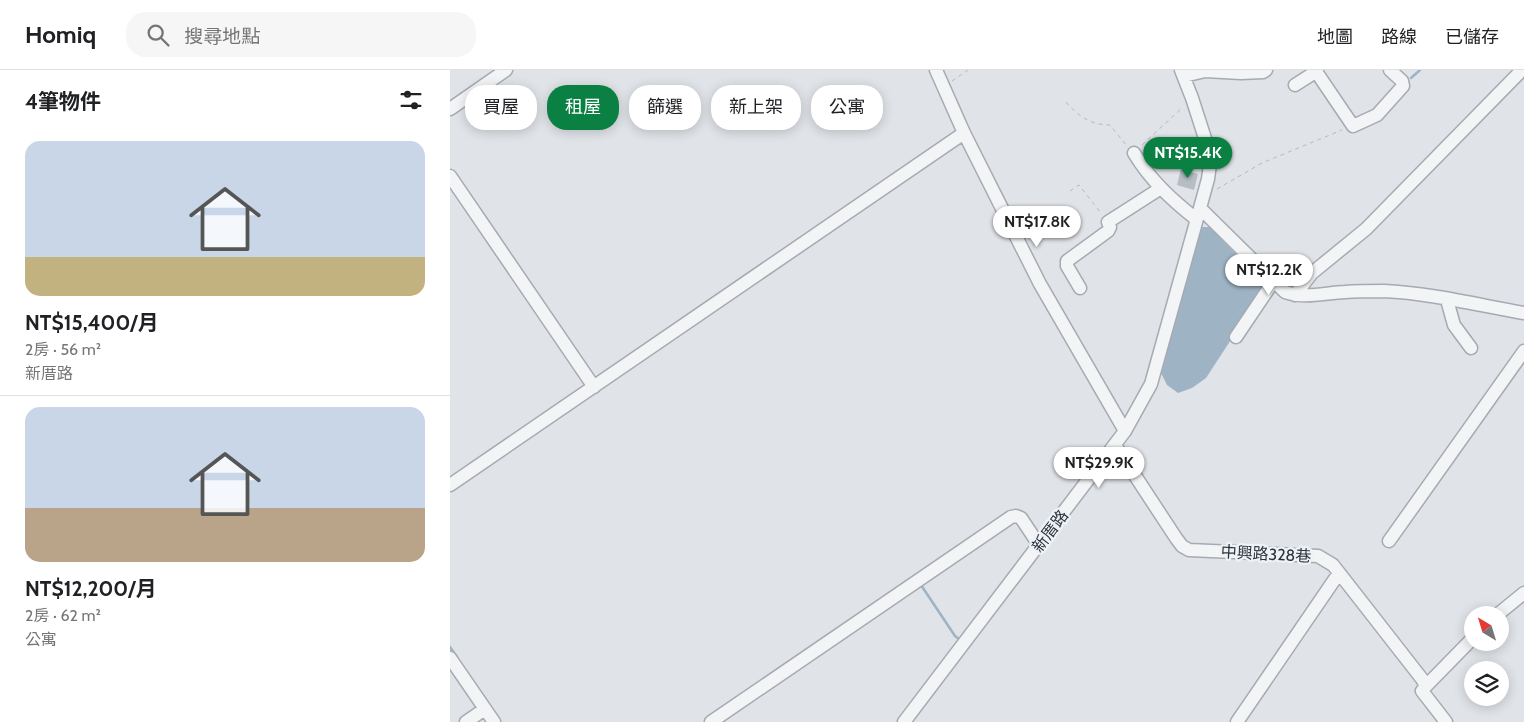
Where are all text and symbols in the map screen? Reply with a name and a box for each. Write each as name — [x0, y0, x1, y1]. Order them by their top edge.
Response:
search box — [126, 12, 476, 57]
text: Homiq — [25, 20, 96, 49]
icon: search — [144, 21, 172, 49]
text: 搜尋地點 — [184, 25, 260, 48]
text: 地圖 — [1317, 26, 1353, 48]
text: 路線 — [1381, 26, 1417, 48]
text: 已儲存 — [1445, 26, 1499, 48]
chip: 買屋 — [465, 85, 537, 130]
chip: 租屋 — [547, 85, 619, 130]
chip: 篩選 — [629, 85, 701, 130]
chip: 新上架 — [711, 85, 801, 130]
chip: 公寓 — [811, 85, 883, 130]
icon: filters — [397, 86, 425, 114]
text: 4筆物件 — [25, 89, 101, 114]
pin: NT$15.4K — [1136, 136, 1240, 179]
text: NT$15.4K — [1154, 143, 1222, 162]
icon: home — [180, 174, 270, 264]
pin: NT$17.8K — [985, 206, 1089, 248]
text: NT$17.8K — [1004, 212, 1070, 231]
pin: NT$12.2K — [1217, 254, 1321, 296]
text: NT$12.2K — [1236, 260, 1302, 279]
text: NT$15,400/月 — [25, 310, 159, 335]
text: 2房 · 56 m² — [25, 340, 101, 359]
text: 新厝路 — [25, 364, 73, 383]
icon: home — [180, 439, 270, 529]
pin: NT$29.9K — [1047, 446, 1151, 489]
text: NT$29.9K — [1065, 453, 1133, 472]
street label: 新厝路 — [1028, 506, 1072, 556]
street label: 中興路328巷 — [1220, 542, 1312, 566]
text: NT$12,200/月 — [25, 576, 156, 601]
text: 2房 · 62 m² — [25, 606, 101, 625]
north arrow — [1464, 606, 1509, 651]
map controls — [1464, 606, 1509, 706]
text: 公寓 — [25, 630, 57, 649]
button: layers — [1464, 661, 1509, 706]

